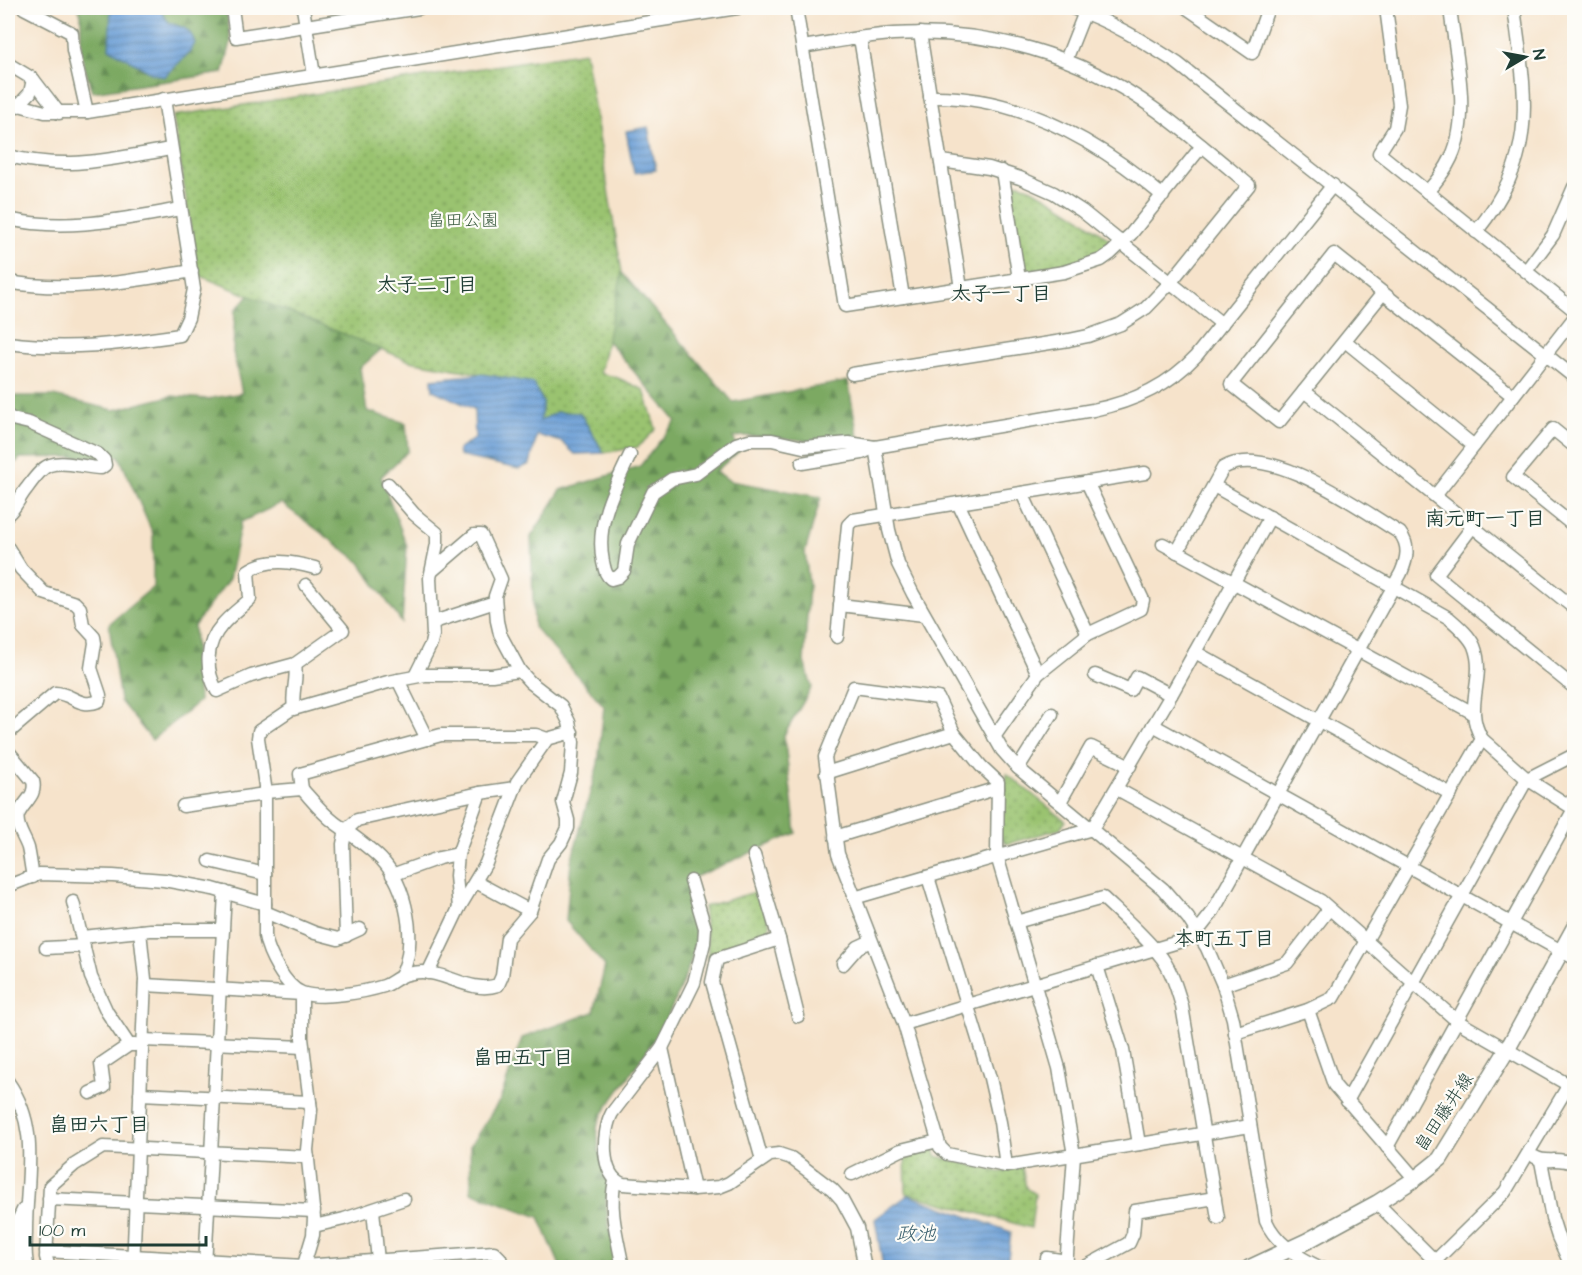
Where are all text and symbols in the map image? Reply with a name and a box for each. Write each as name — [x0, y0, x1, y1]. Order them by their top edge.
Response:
north arrow — [1495, 27, 1555, 87]
text: N — [1527, 48, 1550, 61]
park label: 畠田公園 — [427, 208, 499, 233]
district label: 太子二丁目 — [377, 271, 477, 299]
district label: 太子一丁目 — [951, 280, 1051, 308]
district label: 南元町一丁目 — [1425, 505, 1545, 533]
district label: 本町五丁目 — [1174, 925, 1274, 953]
district label: 畠田五丁目 — [473, 1044, 573, 1072]
street label: 畠田藤井線 — [1408, 1068, 1480, 1156]
district label: 畠田六丁目 — [49, 1111, 149, 1139]
scale bar — [30, 1209, 206, 1247]
text: 100 m — [39, 1218, 85, 1243]
water label: 政池 — [896, 1220, 937, 1248]

